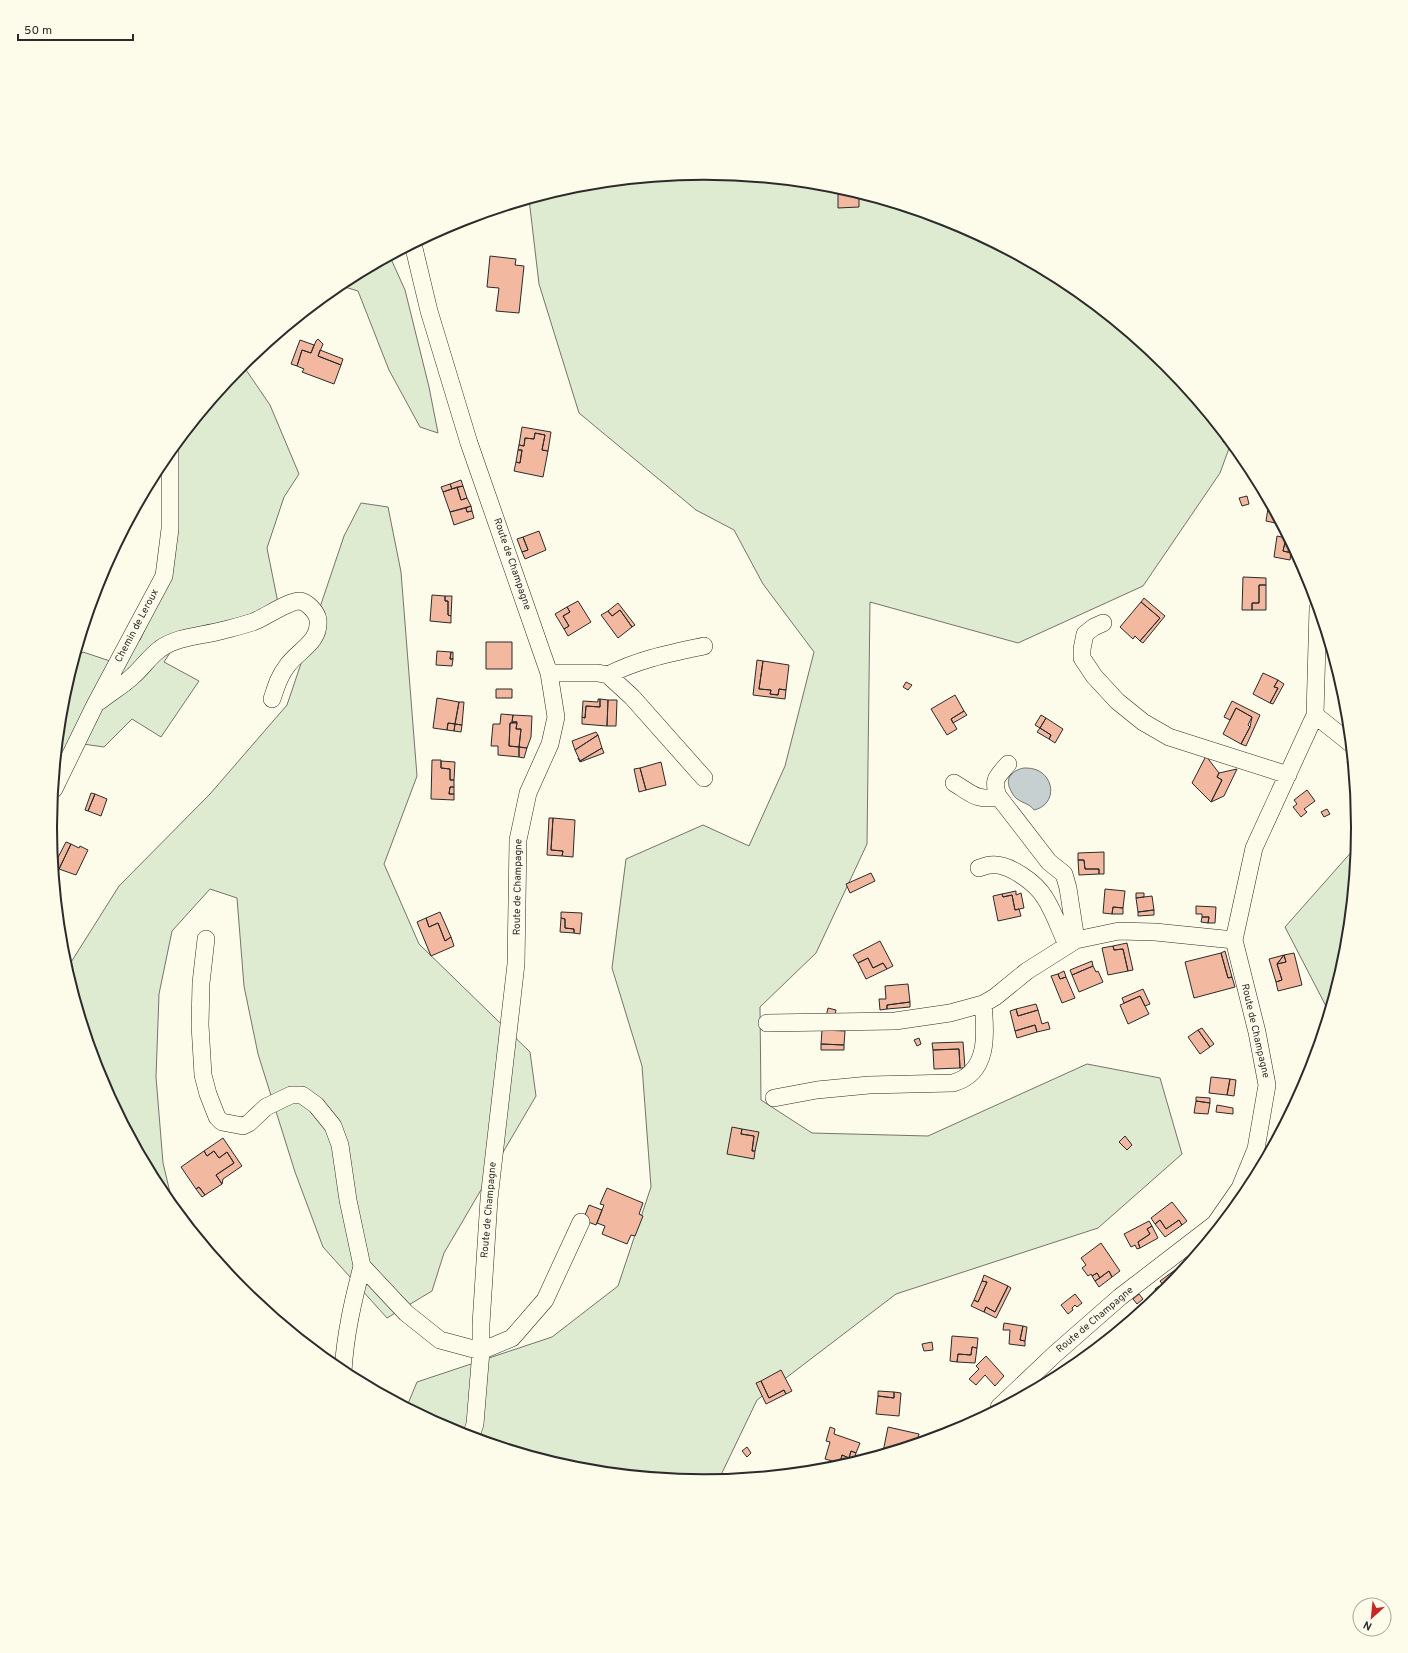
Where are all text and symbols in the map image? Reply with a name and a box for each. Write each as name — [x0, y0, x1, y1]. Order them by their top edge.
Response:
scale bar — [18, 16, 133, 42]
text: 50 m — [24, 23, 52, 39]
street label: Route de Champagne — [490, 516, 534, 612]
street label: Chemin de Leroux — [112, 587, 162, 665]
street label: Route de Champagne — [511, 839, 525, 935]
street label: Route de Champagne — [1238, 982, 1272, 1080]
street label: Route de Champagne — [478, 1161, 500, 1259]
street label: Route de Champagne — [1054, 1284, 1136, 1356]
north arrow — [1352, 1597, 1392, 1637]
text: N — [1361, 1617, 1375, 1633]

